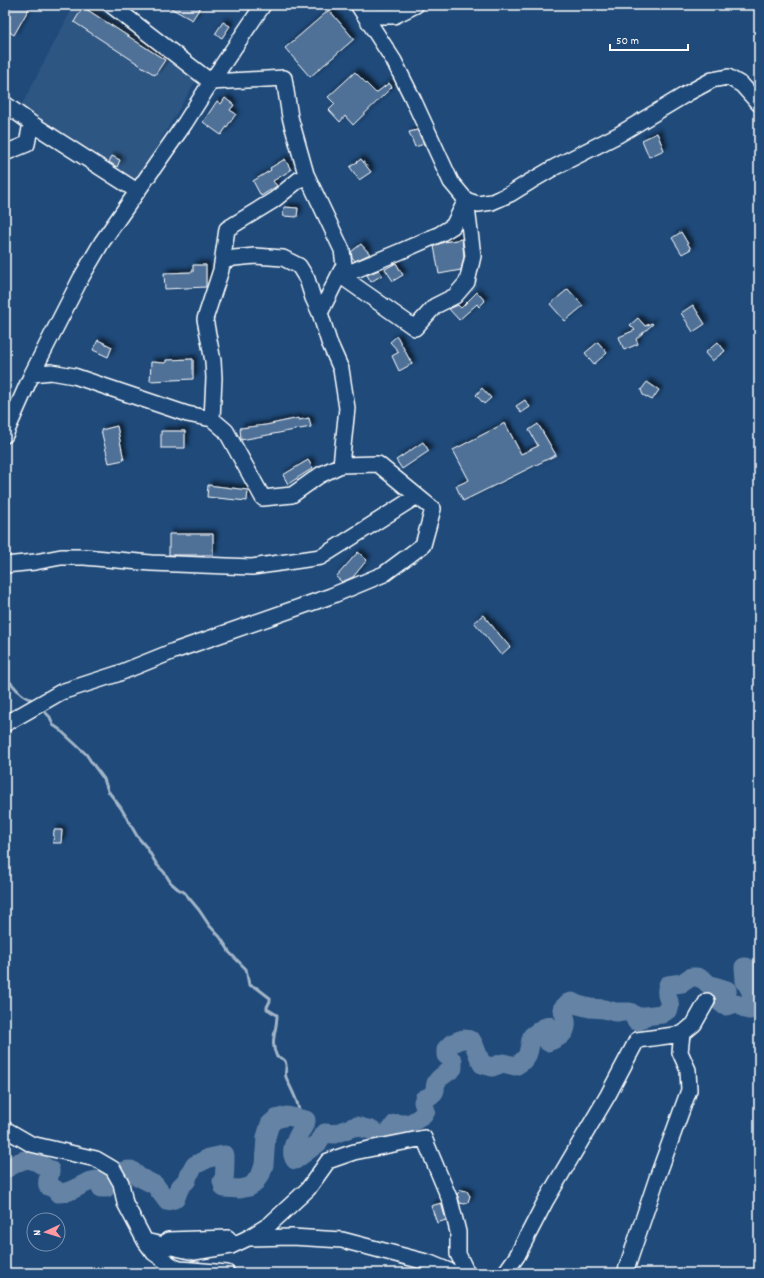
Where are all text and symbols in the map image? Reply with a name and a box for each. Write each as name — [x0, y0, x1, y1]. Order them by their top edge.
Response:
scale bar — [610, 26, 688, 52]
text: 50 m — [616, 33, 639, 50]
north arrow — [26, 1212, 66, 1252]
text: N — [30, 1229, 46, 1236]

